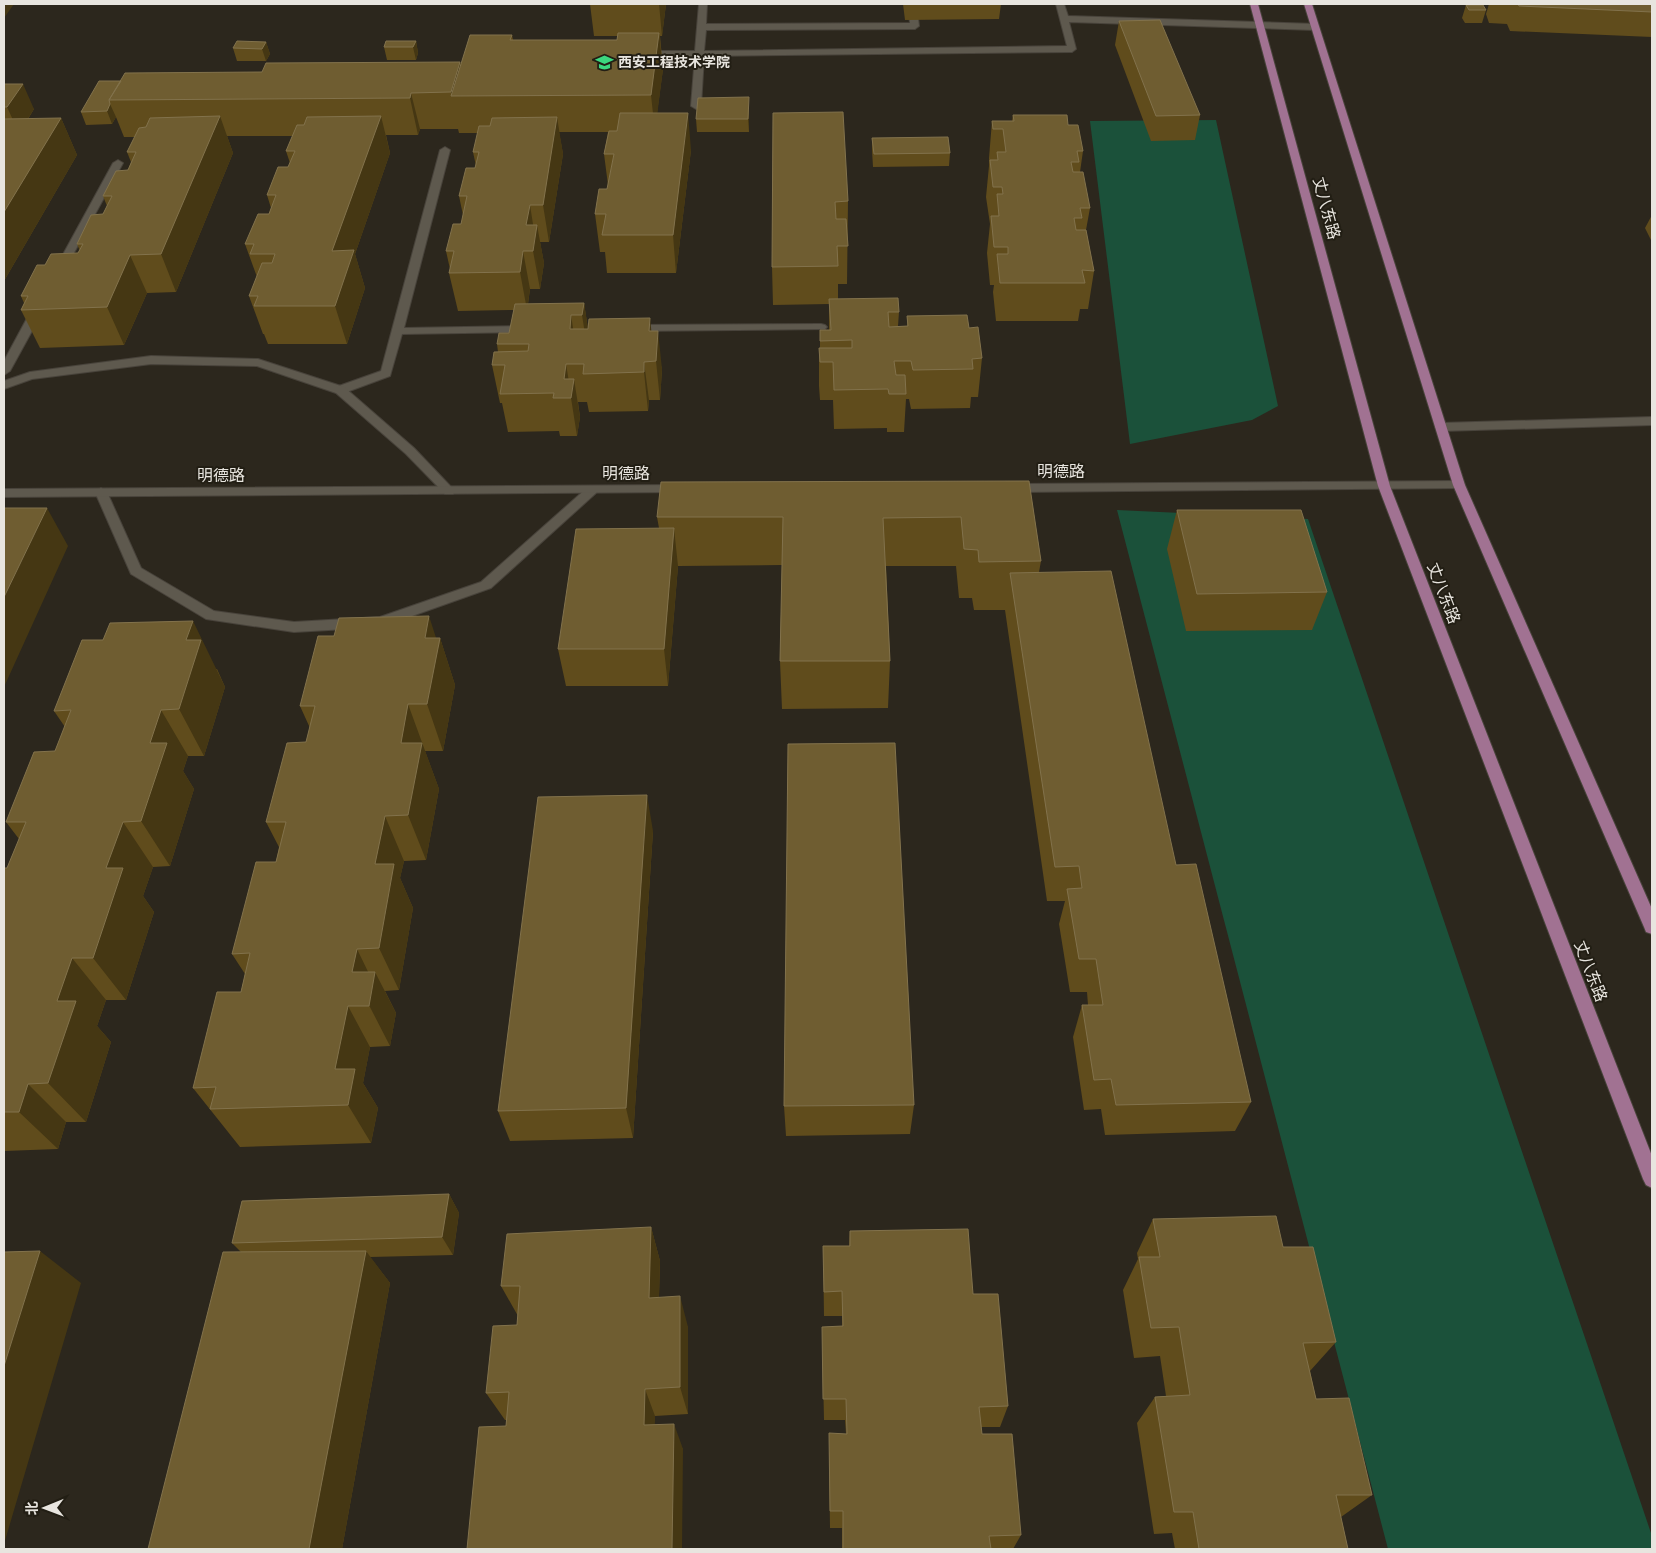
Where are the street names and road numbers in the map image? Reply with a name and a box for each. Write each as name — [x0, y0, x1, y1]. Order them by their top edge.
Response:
street label: 丈八东路 — [1309, 175, 1344, 242]
street label: 明德路 — [1037, 462, 1085, 481]
street label: 明德路 — [602, 464, 650, 483]
street label: 明德路 — [197, 466, 245, 485]
street label: 丈八东路 — [1423, 560, 1464, 626]
street label: 丈八东路 — [1570, 938, 1611, 1004]

